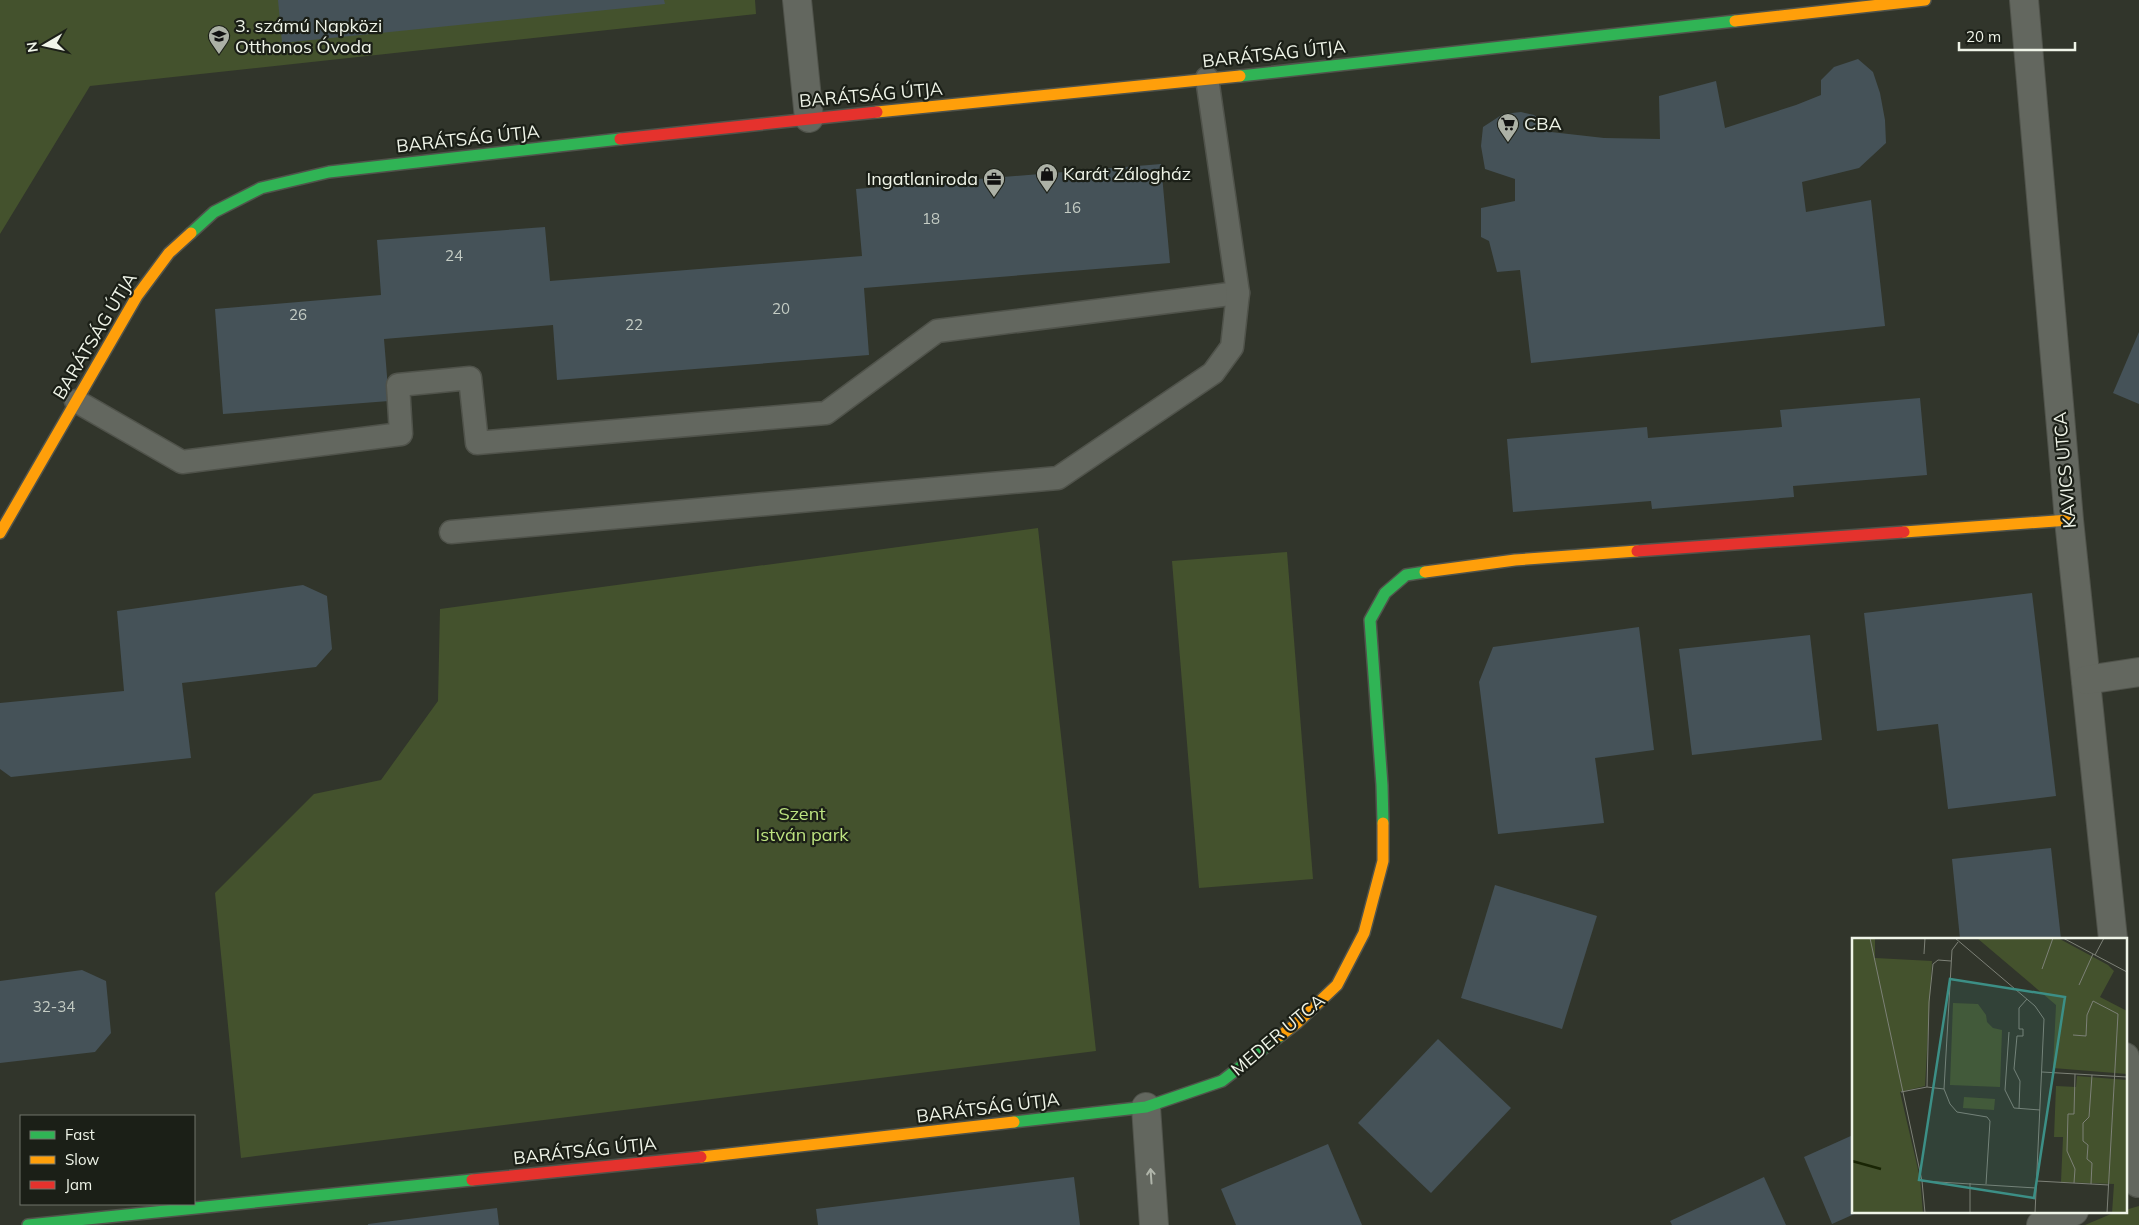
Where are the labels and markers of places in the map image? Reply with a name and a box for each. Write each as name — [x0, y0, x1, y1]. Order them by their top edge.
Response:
place label: 3. számú Napközi Otthonos Óvoda — [235, 14, 382, 58]
school or university icon: 3. számú Napközi Otthonos Óvoda — [207, 24, 231, 55]
supermarket icon: CBA — [1496, 112, 1520, 143]
place label: CBA — [1524, 112, 1562, 135]
shop icon: Karát Zálogház — [1035, 162, 1059, 193]
place label: Karát Zálogház — [1063, 162, 1191, 185]
place label: Ingatlaniroda — [867, 167, 978, 190]
office icon: Ingatlaniroda — [982, 167, 1006, 198]

